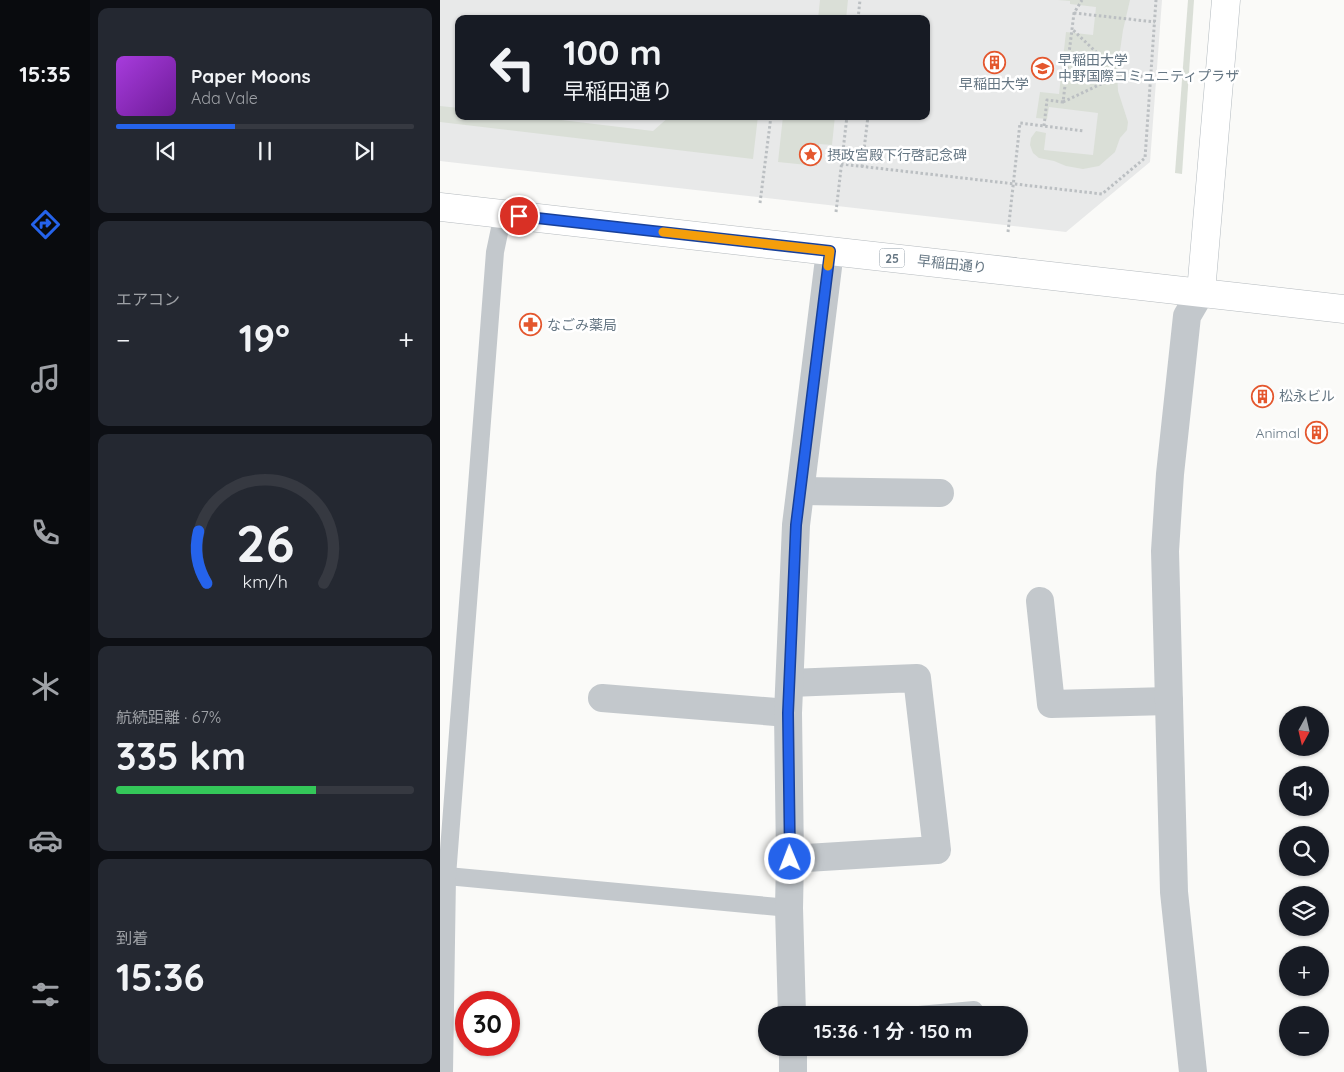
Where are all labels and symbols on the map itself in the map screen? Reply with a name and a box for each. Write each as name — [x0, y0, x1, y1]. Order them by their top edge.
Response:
building icon: 早稲田大学 — [982, 50, 1006, 74]
place label: 早稲田大学 中野国際コミュニティプラザ — [1058, 51, 1239, 85]
school or university icon: 早稲田大学 中野国際コミュニティプラザ — [1030, 56, 1054, 80]
place label: 早稲田大学 — [959, 75, 1029, 93]
place icon: 摂政宮殿下行啓記念碑 — [799, 143, 823, 167]
place label: 摂政宮殿下行啓記念碑 — [827, 146, 967, 164]
pin — [498, 195, 540, 237]
road number: 25 — [880, 248, 904, 268]
street label: 早稲田通り — [916, 251, 988, 277]
pharmacy icon: なごみ薬局 — [519, 313, 543, 337]
place label: なごみ薬局 — [547, 316, 617, 334]
building icon: 松永ビル — [1251, 384, 1275, 408]
place label: 松永ビル — [1279, 387, 1335, 405]
building icon: Animal — [1304, 421, 1328, 445]
place label: Animal — [1255, 424, 1300, 442]
north arrow — [1279, 706, 1329, 756]
position arrow — [763, 832, 815, 884]
speed limit sign: 30 — [455, 991, 520, 1056]

